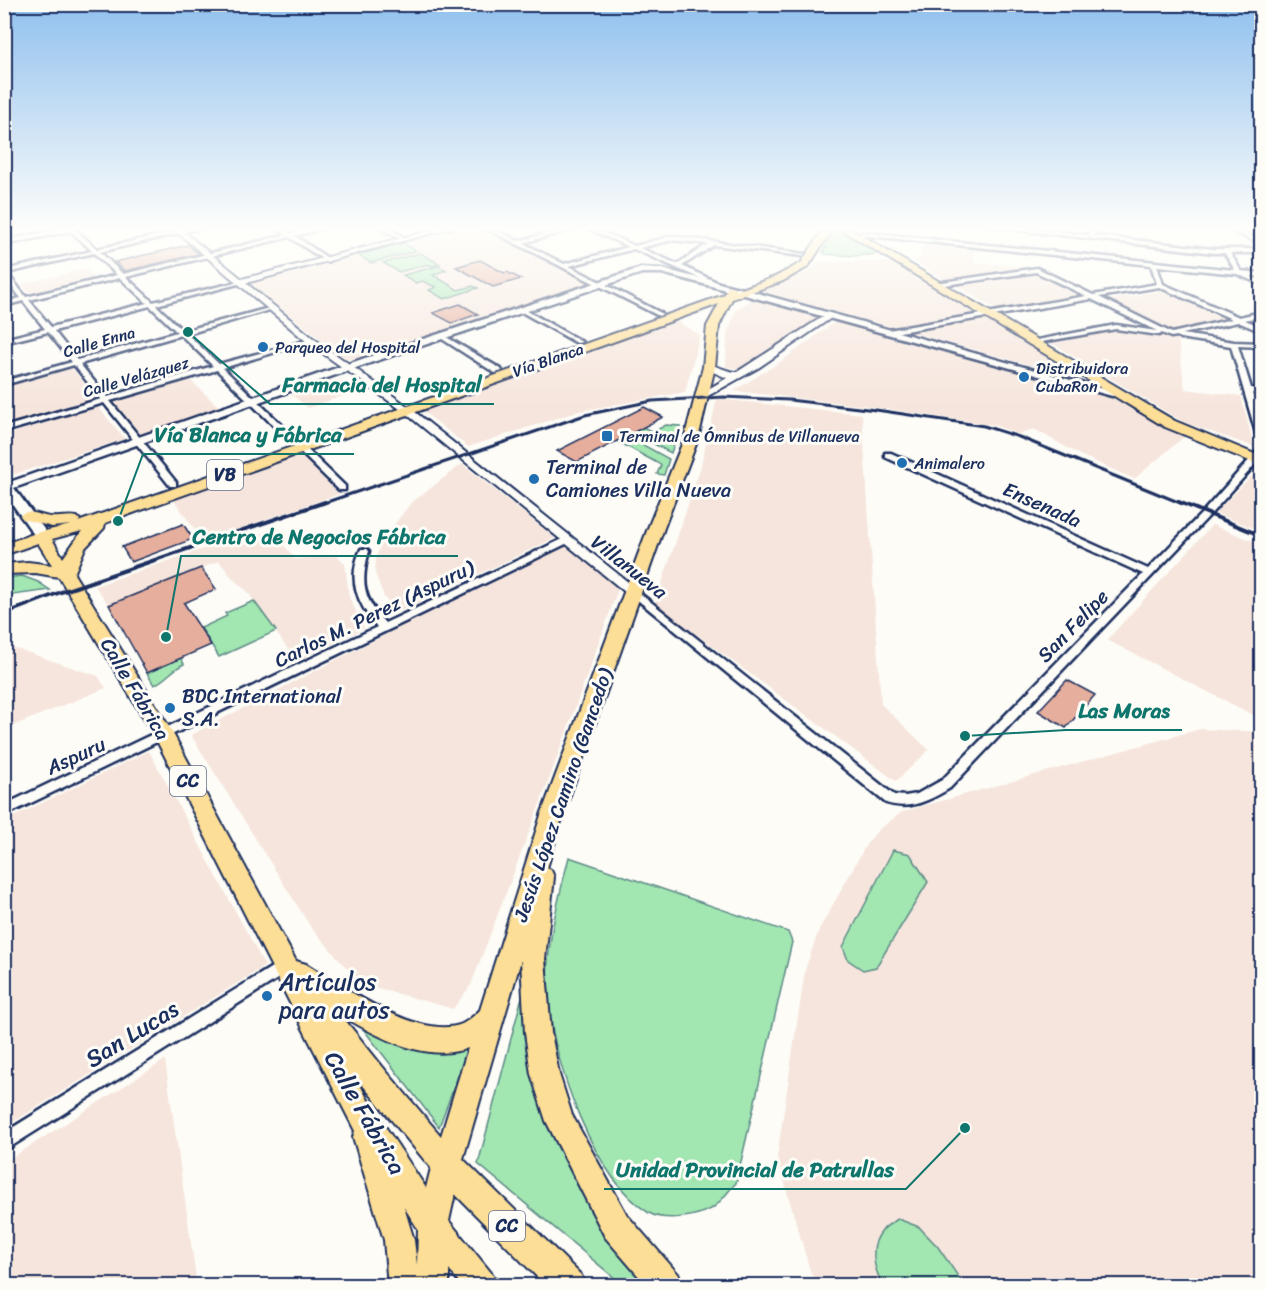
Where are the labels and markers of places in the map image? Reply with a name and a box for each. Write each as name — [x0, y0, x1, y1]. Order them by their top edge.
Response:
place label: Parqueo del Hospital — [275, 333, 421, 362]
marker: Parqueo del Hospital — [256, 340, 270, 354]
place label: Distribuidora CubaRon — [1036, 354, 1128, 401]
callout: Farmacia del Hospital — [270, 365, 494, 404]
marker: Distribuidora CubaRon — [1017, 370, 1031, 384]
callout: Vía Blanca y Fábrica — [143, 415, 354, 454]
place label: Terminal de Ómnibus de Villanueva — [619, 422, 860, 451]
marker: Terminal de Ómnibus de Villanueva — [600, 429, 614, 443]
place label: Animalero — [913, 449, 985, 478]
place label: Terminal de Camiones Villa Nueva — [546, 450, 731, 508]
marker: Animalero — [895, 456, 909, 470]
marker: Terminal de Camiones Villa Nueva — [527, 472, 541, 486]
callout: Centro de Negocios Fábrica — [181, 517, 458, 556]
place label: BDC International S.A. — [182, 679, 343, 737]
callout: Las Moras — [1066, 691, 1182, 730]
marker: BDC International S.A. — [163, 701, 177, 715]
place label: Artículos para autos — [278, 961, 391, 1031]
marker: Artículos para autos — [260, 989, 274, 1003]
callout: Unidad Provincial de Patrullas — [604, 1150, 906, 1189]

